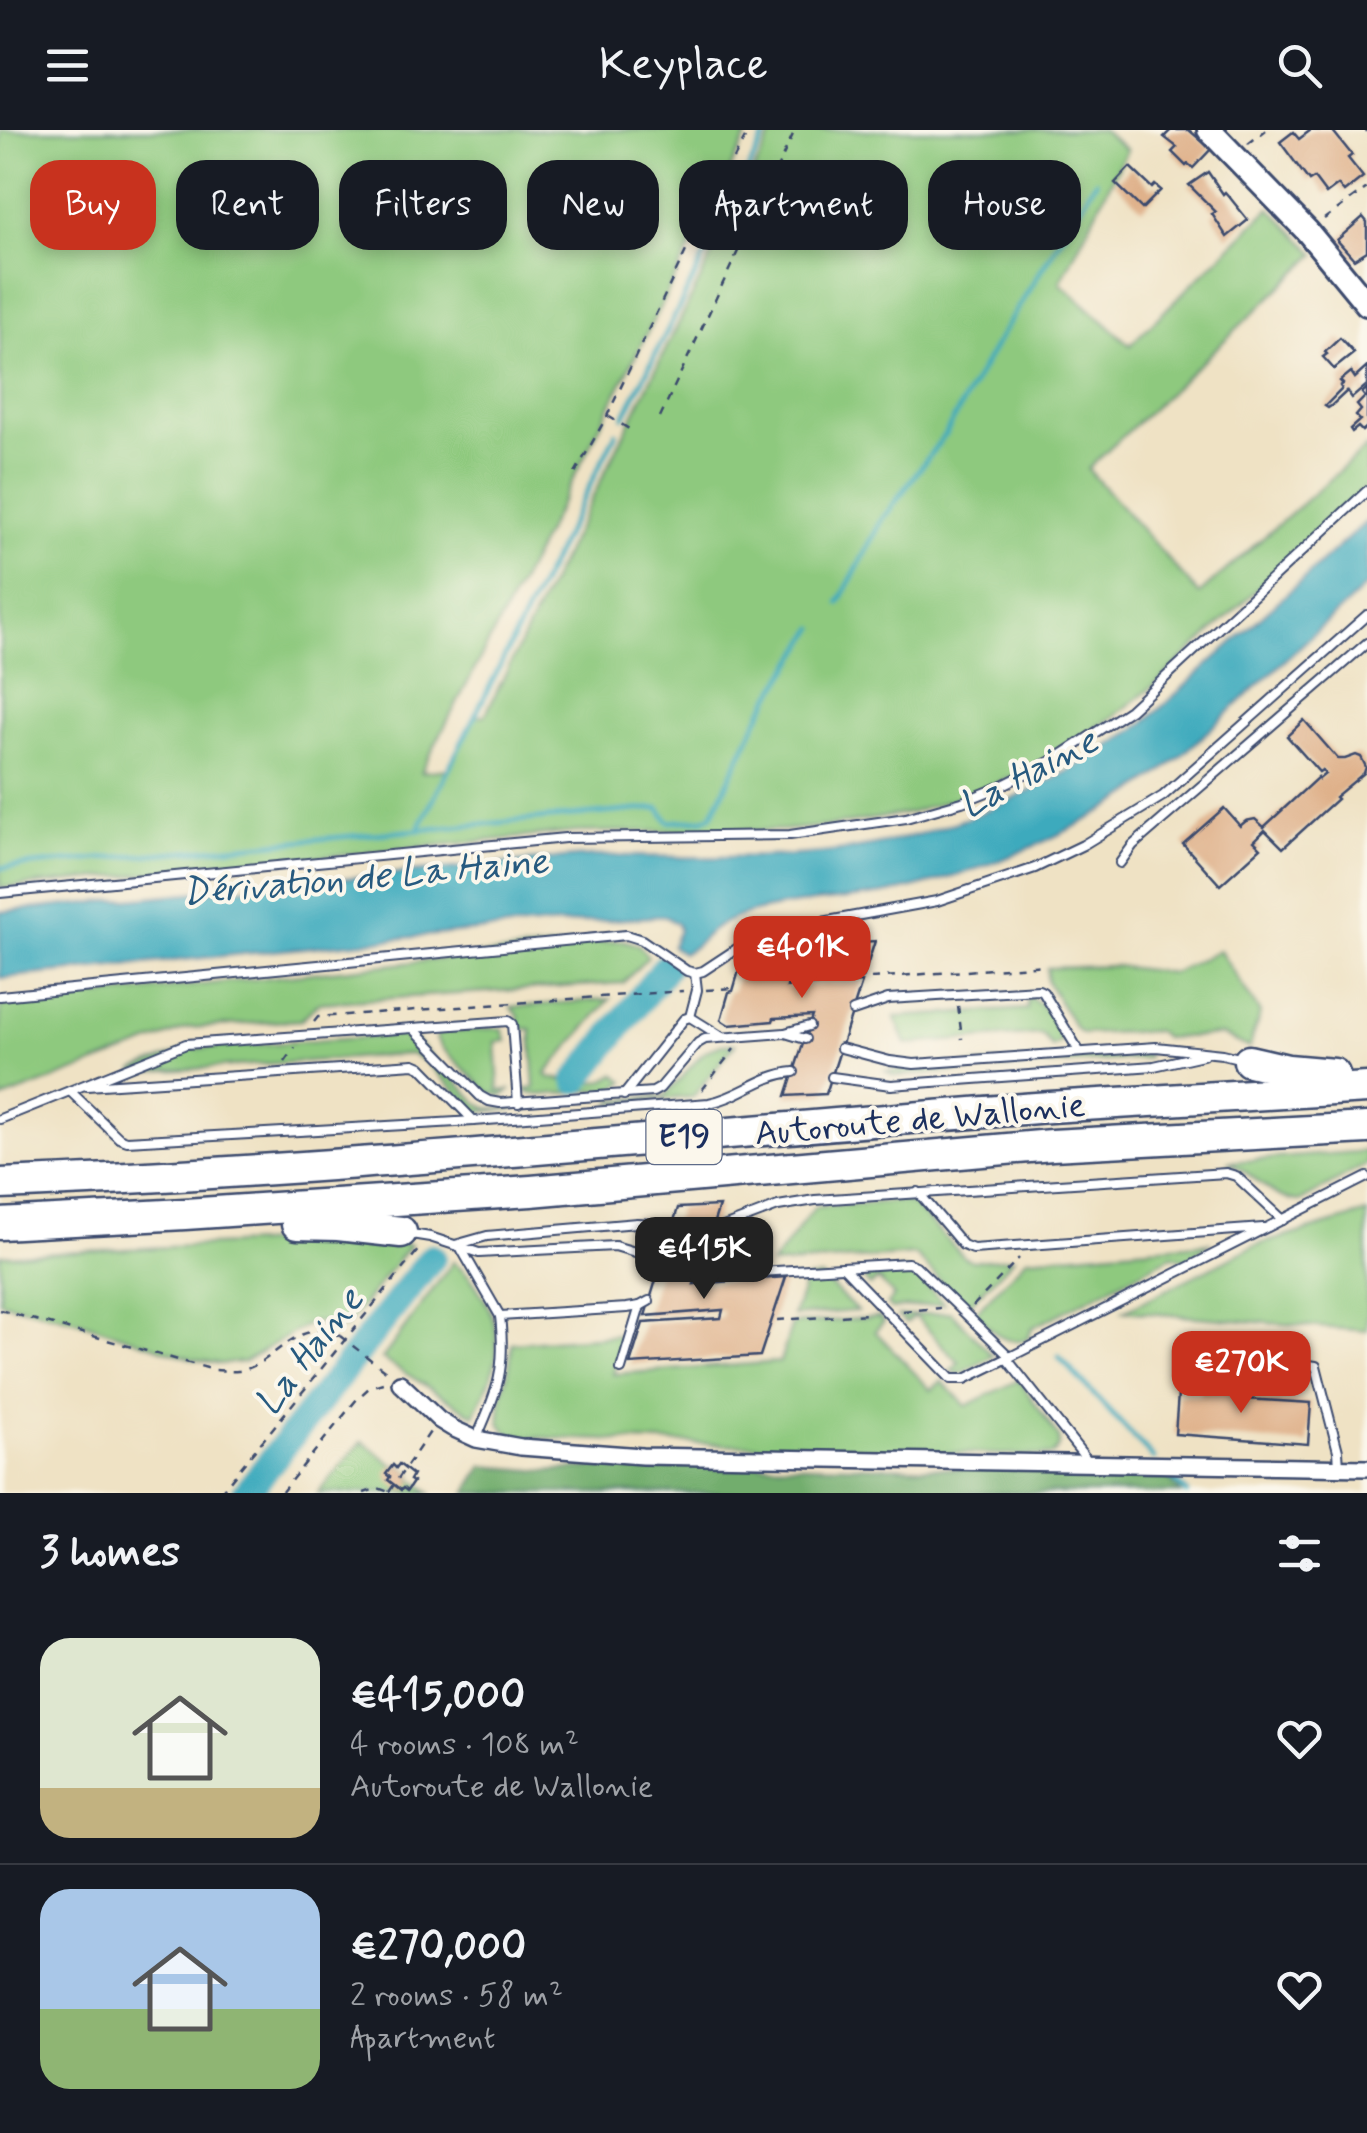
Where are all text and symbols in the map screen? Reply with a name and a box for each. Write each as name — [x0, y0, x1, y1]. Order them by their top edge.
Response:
text: Keyplace — [599, 36, 768, 95]
icon: menu — [40, 38, 95, 93]
icon: search — [1272, 38, 1327, 93]
chip: Buy — [30, 160, 156, 250]
chip: Rent — [176, 160, 319, 250]
chip: Filters — [339, 160, 507, 250]
chip: New — [527, 160, 659, 250]
chip: Apartment — [679, 160, 908, 250]
chip: House — [928, 160, 1081, 250]
water label: La Haine — [951, 717, 1108, 831]
water label: Dérivation de La Haine — [180, 837, 551, 918]
pin: €401K — [732, 916, 872, 1001]
text: €401K — [756, 927, 848, 969]
street label: Autoroute de Wallonie — [753, 1083, 1087, 1157]
road number: E19 — [646, 1110, 722, 1164]
pin: €415K — [634, 1217, 774, 1302]
text: €415K — [657, 1228, 751, 1270]
water label: La Haine — [245, 1277, 376, 1426]
pin: €270K — [1171, 1331, 1311, 1416]
text: €270K — [1194, 1342, 1288, 1384]
text: 3 homes — [40, 1526, 180, 1581]
icon: filters — [1272, 1526, 1327, 1581]
text: €415,000 — [350, 1669, 525, 1724]
icon: home — [120, 1678, 240, 1798]
icon: heart — [1272, 1711, 1327, 1766]
text: 4 rooms · 108 m² — [350, 1724, 579, 1766]
text: Autoroute de Wallonie — [350, 1766, 653, 1808]
text: €270,000 — [350, 1920, 526, 1975]
icon: home — [120, 1929, 240, 2049]
icon: heart — [1272, 1962, 1327, 2017]
text: 2 rooms · 58 m² — [350, 1975, 563, 2017]
text: Apartment — [350, 2017, 495, 2059]

